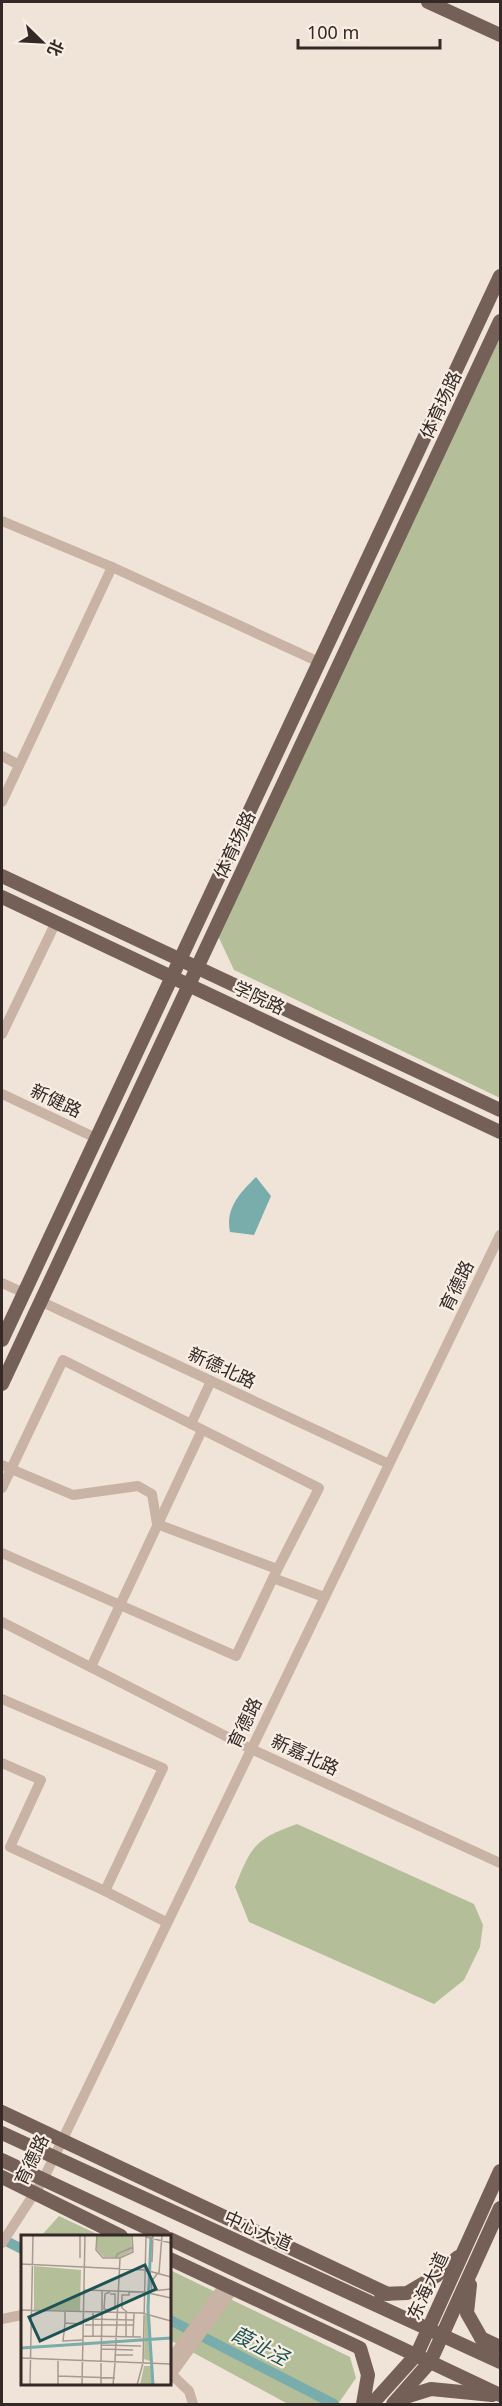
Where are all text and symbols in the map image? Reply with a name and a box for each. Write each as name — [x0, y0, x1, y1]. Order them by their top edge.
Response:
north arrow — [12, 12, 72, 72]
scale bar — [298, 12, 440, 50]
text: 100 m — [307, 20, 359, 44]
text: 北 — [42, 36, 69, 60]
street label: 体育场路 — [414, 367, 466, 442]
street label: 体育场路 — [208, 807, 260, 882]
street label: 学院路 — [230, 975, 289, 1019]
street label: 新健路 — [27, 1078, 86, 1122]
street label: 育德路 — [433, 1256, 479, 1315]
street label: 新德北路 — [185, 1341, 260, 1393]
street label: 育德路 — [221, 1693, 267, 1752]
street label: 新嘉北路 — [268, 1728, 343, 1780]
street label: 育德路 — [8, 2130, 54, 2189]
street label: 中心大道 — [221, 2204, 296, 2256]
inset map — [21, 2235, 171, 2385]
street label: 东海大道 — [401, 2248, 453, 2323]
water label: 葭沚泾 — [227, 2320, 295, 2372]

